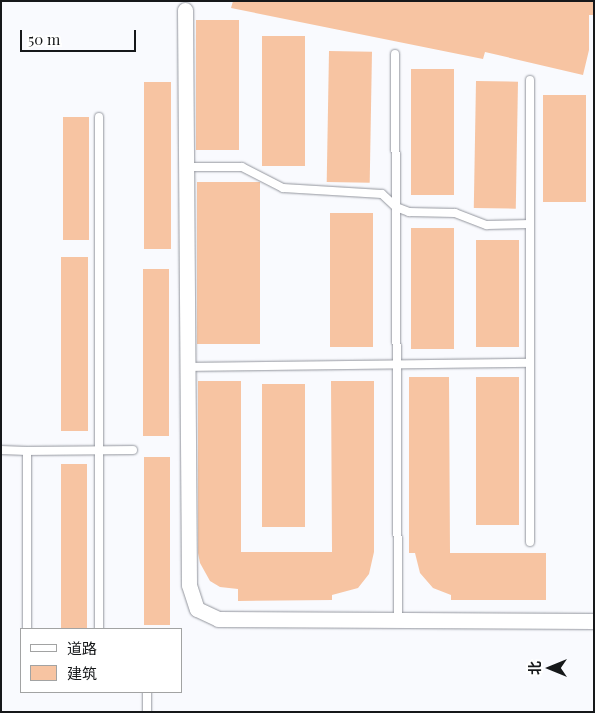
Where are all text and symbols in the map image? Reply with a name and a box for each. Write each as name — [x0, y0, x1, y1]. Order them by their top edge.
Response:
scale bar — [22, 20, 139, 52]
text: 50 m — [28, 29, 60, 49]
legend — [20, 628, 182, 693]
text: 道路 — [67, 638, 97, 658]
north arrow — [525, 643, 575, 693]
text: 北 — [525, 661, 544, 675]
text: 建筑 — [67, 663, 97, 683]

